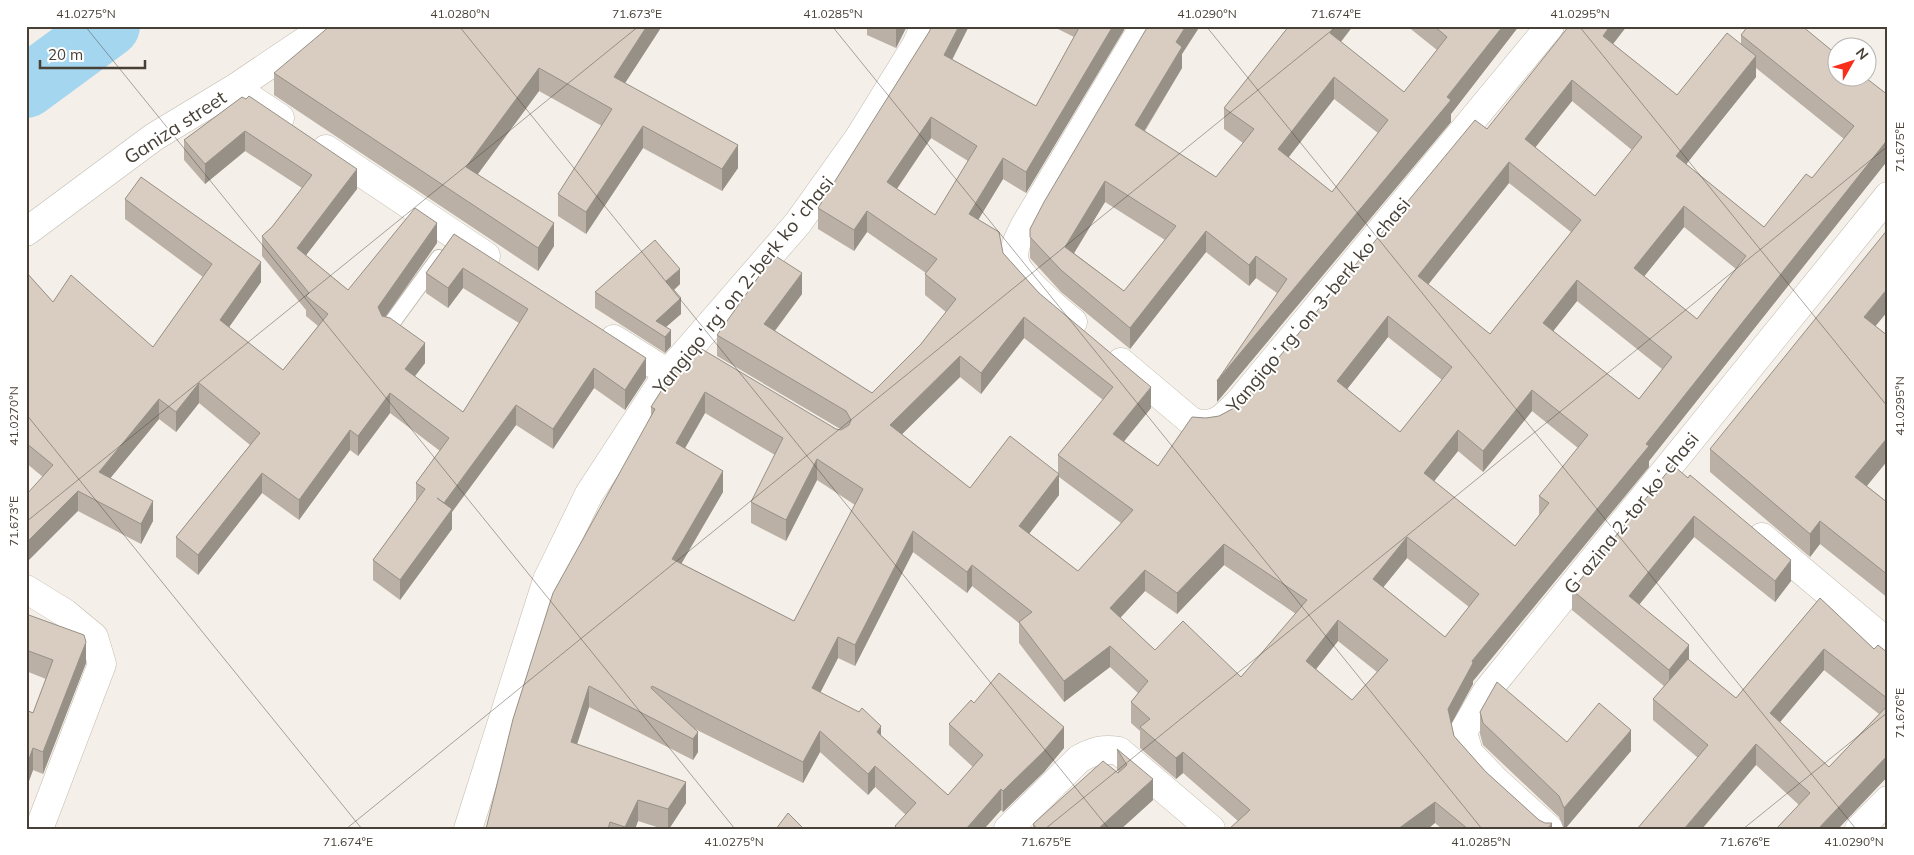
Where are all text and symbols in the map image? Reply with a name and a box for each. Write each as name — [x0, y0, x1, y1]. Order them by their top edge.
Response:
text: 41.0275°N — [56, 6, 116, 21]
text: 41.0280°N — [430, 6, 490, 21]
text: 71.673°E — [612, 6, 662, 21]
text: 41.0285°N — [803, 6, 863, 21]
text: 41.0290°N — [1177, 6, 1237, 21]
text: 71.674°E — [1311, 6, 1361, 21]
text: 41.0295°N — [1550, 6, 1610, 21]
scale bar — [40, 38, 145, 70]
north arrow — [1826, 38, 1876, 88]
text: N — [1852, 44, 1872, 64]
text: 20 m — [48, 45, 83, 64]
street label: Ganiza street — [119, 85, 231, 169]
text: 71.675°E — [1892, 122, 1907, 172]
street label: Yangiqoʻrgʻon 2-berk koʻchasi — [647, 171, 838, 400]
street label: Yangiqoʻrgʻon 3-berk koʻchasi — [1220, 192, 1415, 418]
text: 41.0295°N — [1892, 376, 1907, 436]
text: 41.0270°N — [6, 386, 21, 446]
street label: Gʻazina 2-tor koʻchasi — [1558, 427, 1704, 599]
text: 71.673°E — [6, 496, 21, 546]
text: 71.676°E — [1892, 688, 1907, 738]
text: 71.674°E — [323, 834, 373, 849]
text: 41.0275°N — [704, 834, 764, 849]
text: 71.675°E — [1021, 834, 1071, 849]
text: 41.0285°N — [1451, 834, 1511, 849]
text: 71.676°E — [1720, 834, 1770, 849]
text: 41.0290°N — [1824, 834, 1884, 849]

